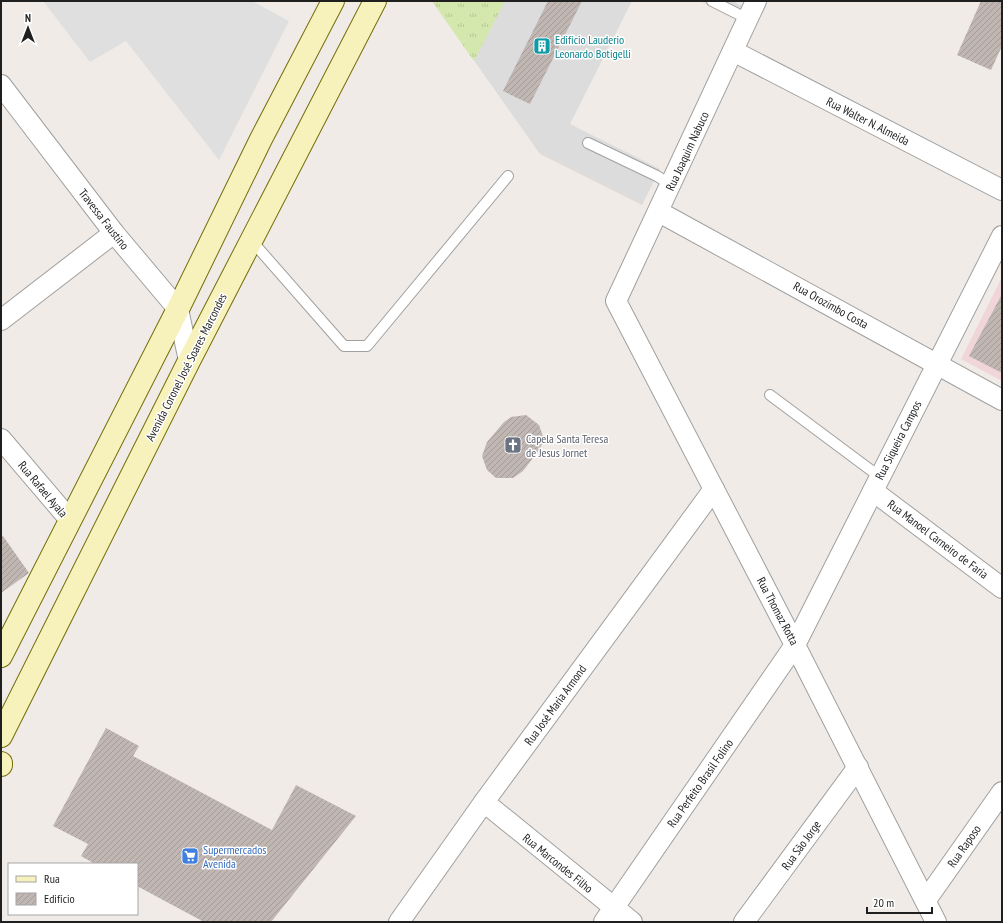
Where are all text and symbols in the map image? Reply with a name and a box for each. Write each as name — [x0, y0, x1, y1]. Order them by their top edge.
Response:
north arrow — [8, 8, 48, 48]
text: N — [25, 11, 31, 25]
place label: Edifício Lauderio Leonardo Botigelli — [555, 32, 631, 61]
building icon: Edifício Lauderio Leonardo Botigelli — [532, 36, 552, 56]
street label: Rua Walter N. Almeida — [824, 94, 912, 148]
street label: Rua Joaquim Nabuco — [662, 109, 712, 193]
street label: Travessa Faustino — [76, 186, 132, 252]
street label: Rua Orozimbo Costa — [791, 278, 871, 332]
street label: Avenida Coronel José Soares Marcondes — [142, 291, 230, 443]
street label: Rua Siqueira Campos — [872, 398, 924, 482]
place label: Capela Santa Teresa de Jesus Jornet — [526, 431, 608, 460]
church icon: Capela Santa Teresa de Jesus Jornet — [503, 435, 523, 455]
street label: Rua Rafael Ayala — [15, 458, 71, 520]
street label: Rua Manoel Carneiro de Faria — [885, 496, 991, 582]
street label: Rua Thomaz Rotta — [754, 574, 802, 648]
street label: Rua José Maria Armond — [521, 662, 589, 748]
street label: Rua Perfeito Brasil Folino — [664, 736, 736, 830]
street label: Rua São Jorge — [778, 817, 824, 873]
street label: Rua Raposo — [944, 822, 984, 870]
street label: Rua Marcondes Filho — [520, 830, 596, 896]
place label: Supermercados Avenida — [203, 842, 266, 871]
supermarket icon: Supermercados Avenida — [180, 846, 200, 866]
legend — [8, 863, 138, 915]
text: Rua — [44, 871, 60, 886]
scale bar — [867, 889, 932, 915]
text: Edifício — [44, 891, 75, 906]
text: 20 m — [873, 895, 894, 910]

